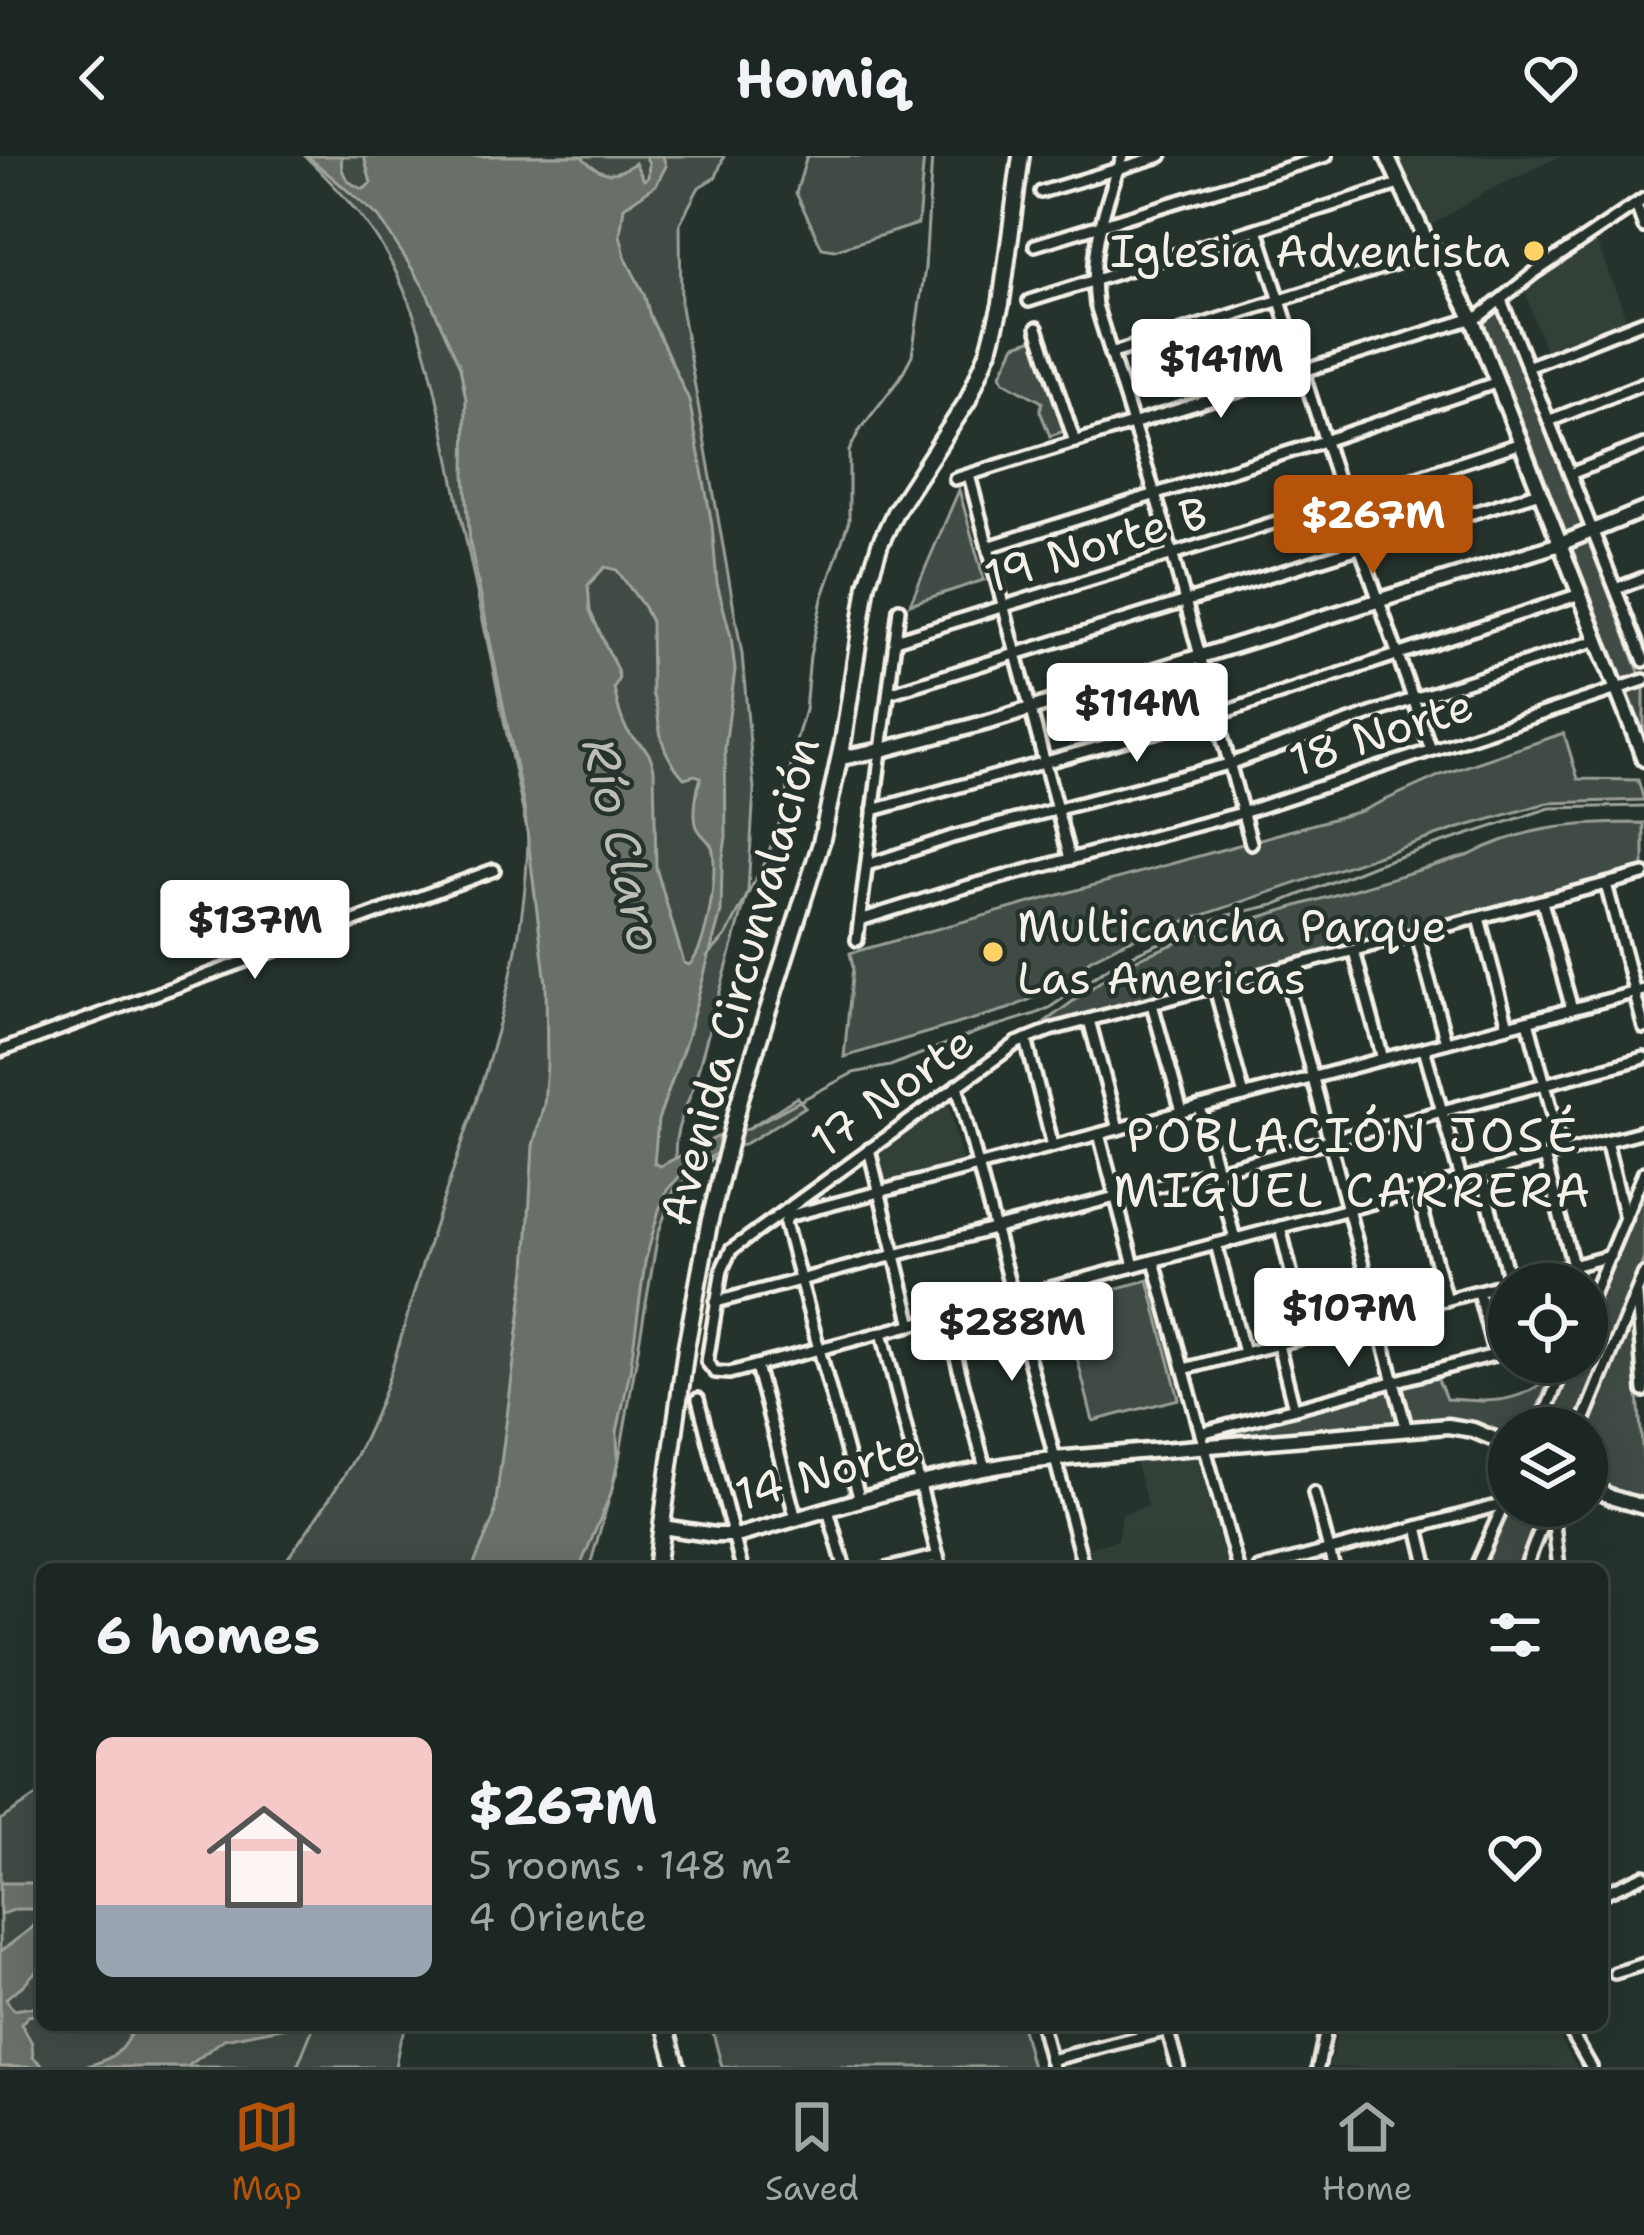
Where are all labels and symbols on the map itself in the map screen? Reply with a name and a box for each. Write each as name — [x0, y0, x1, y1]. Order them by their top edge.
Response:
place label: Iglesia Adventista — [1110, 221, 1510, 281]
marker: Iglesia Adventista — [1521, 238, 1547, 264]
pin: $141M — [1137, 319, 1305, 421]
pin: $267M — [1289, 475, 1457, 577]
street label: 19 Norte B — [977, 482, 1215, 606]
pin: $114M — [1053, 663, 1221, 765]
street label: 18 Norte — [1282, 674, 1480, 790]
street label: Avenida Circunvalación — [645, 730, 833, 1232]
water label: Río Claro — [567, 732, 679, 958]
pin: $137M — [171, 880, 339, 982]
place label: Multicancha Parque Las Americas — [1017, 896, 1447, 1008]
marker: Multicancha Parque Las Americas — [980, 939, 1006, 965]
street label: 17 Norte — [799, 1012, 985, 1170]
district label: POBLACIÓN JOSÉ MIGUEL CARRERA — [1113, 1103, 1593, 1222]
pin: $107M — [1265, 1268, 1433, 1370]
pin: $288M — [928, 1282, 1096, 1384]
street label: 14 Norte — [729, 1418, 925, 1524]

